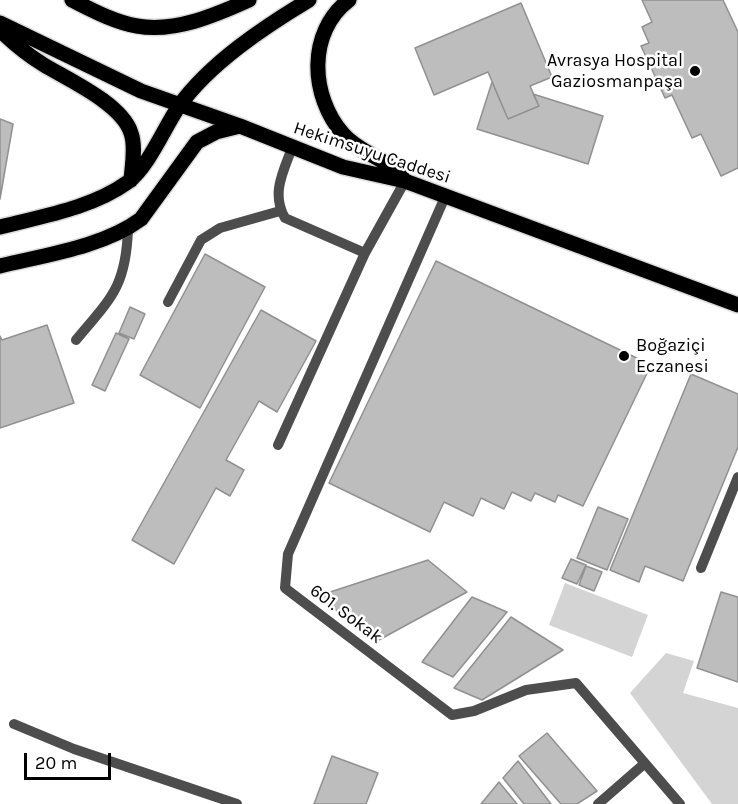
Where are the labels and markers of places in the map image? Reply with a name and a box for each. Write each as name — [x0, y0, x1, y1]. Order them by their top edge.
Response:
place label: Avrasya Hospital Gaziosmanpaşa — [547, 50, 683, 92]
marker: Avrasya Hospital Gaziosmanpaşa — [688, 64, 702, 78]
place label: Boğaziçi Eczanesi — [636, 335, 709, 378]
marker: Boğaziçi Eczanesi — [617, 349, 631, 363]

